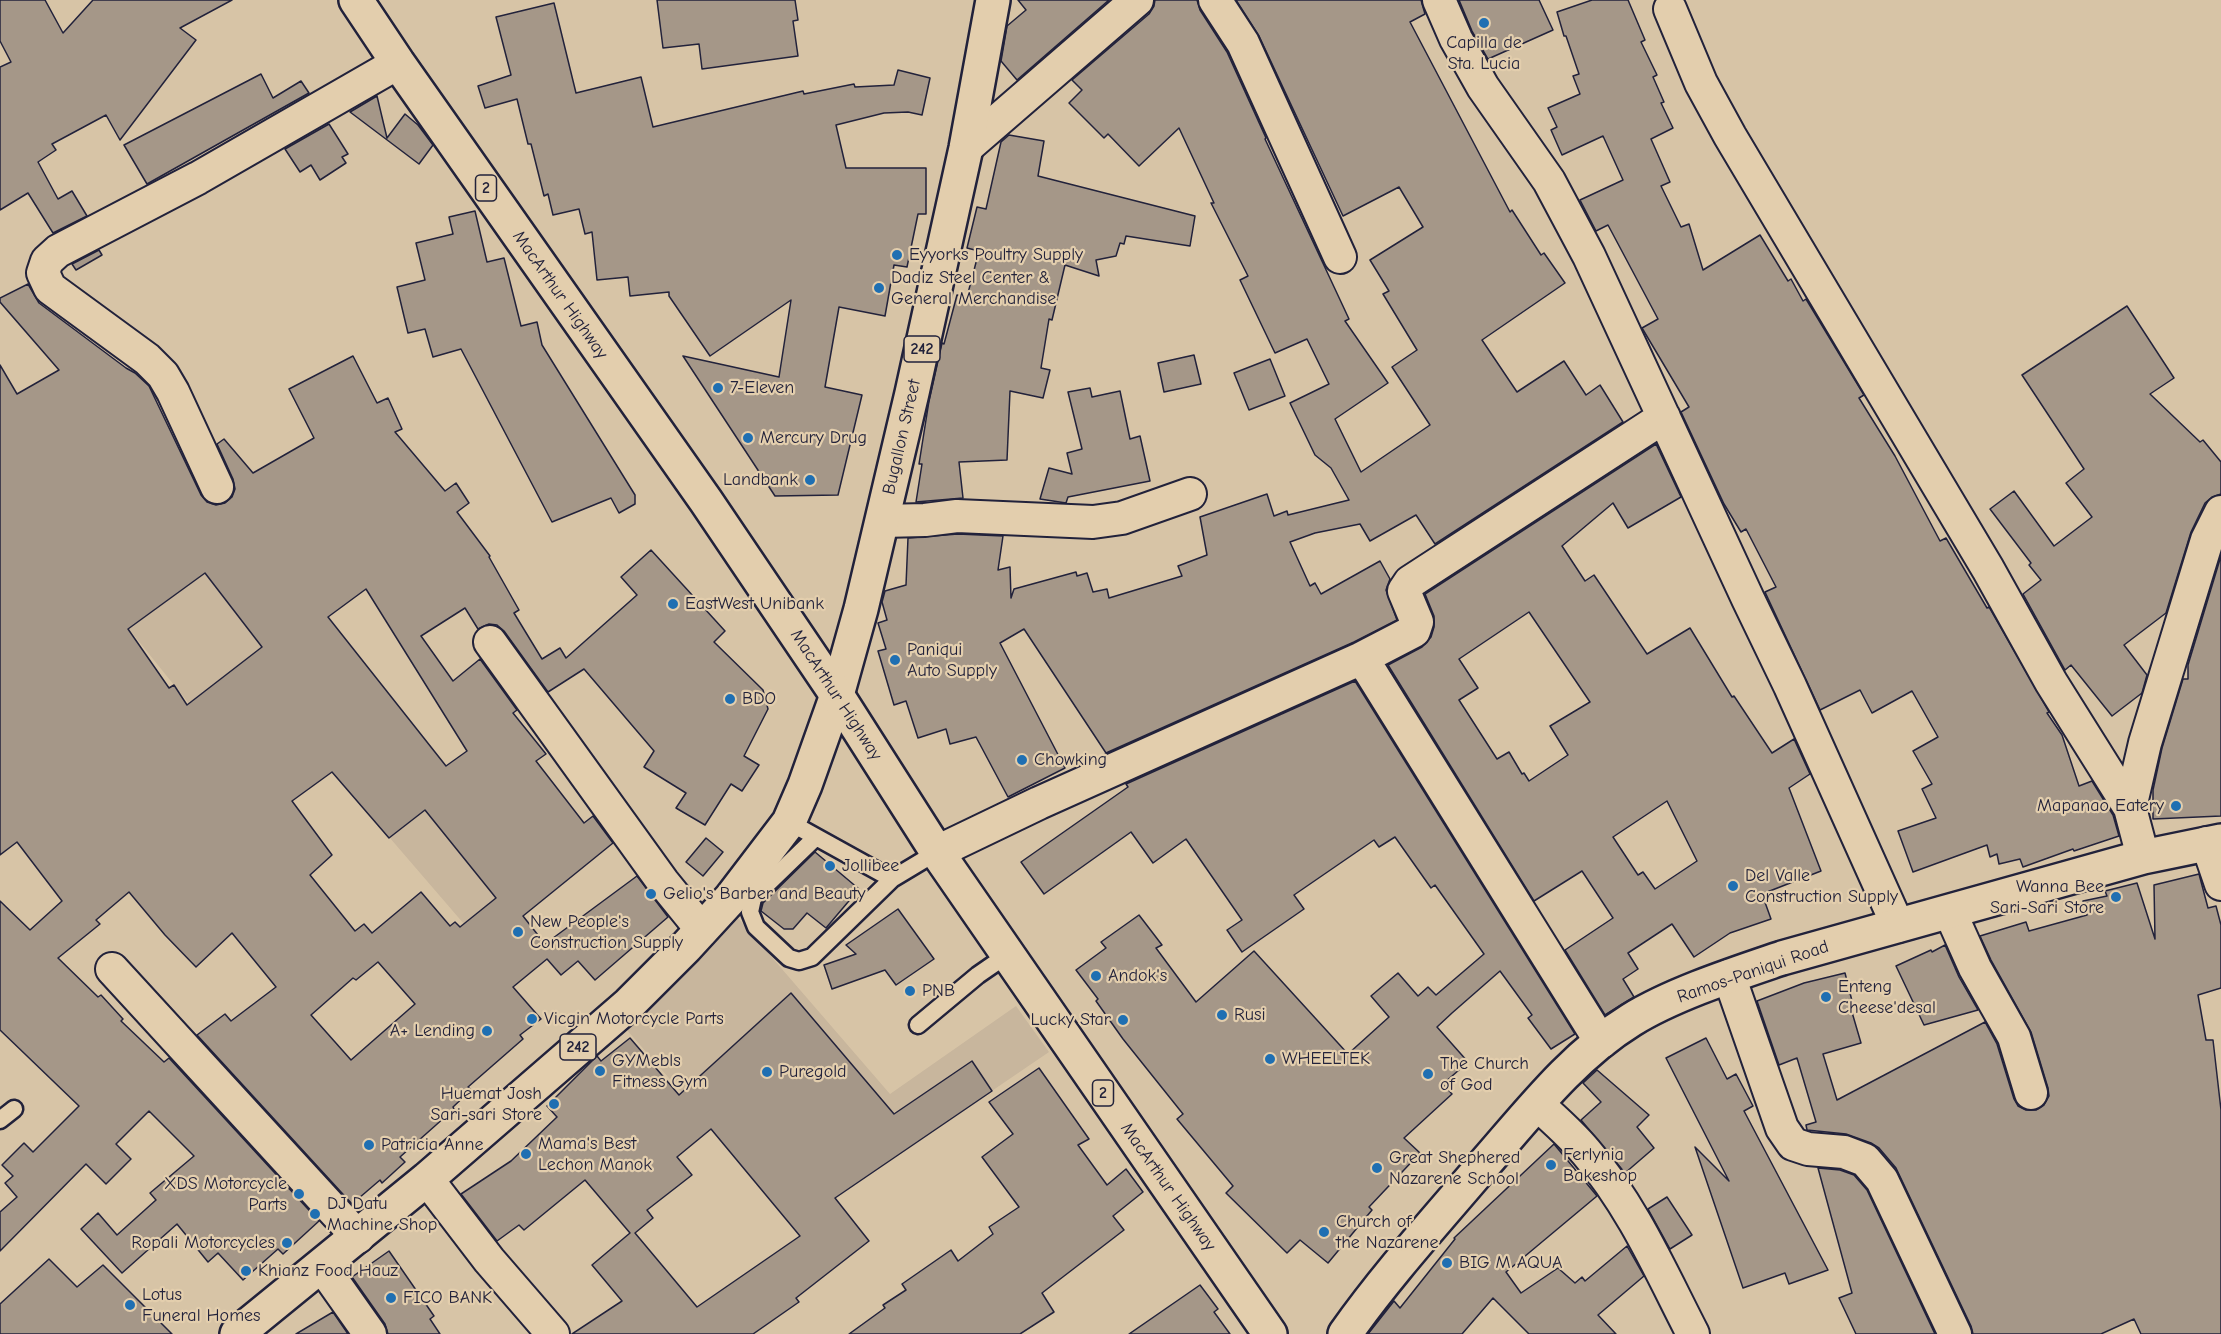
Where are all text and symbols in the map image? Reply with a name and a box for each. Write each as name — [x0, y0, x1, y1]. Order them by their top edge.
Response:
marker: Capilla de Sta. Lucia — [1477, 16, 1491, 30]
place label: Capilla de Sta. Lucia — [1446, 32, 1522, 74]
road number: 2 — [476, 175, 496, 201]
street label: MacArthur Highway — [508, 227, 612, 363]
place label: Eyyorks Poultry Supply — [909, 244, 1083, 266]
marker: Eyyorks Poultry Supply — [890, 248, 904, 262]
place label: Dadiz Steel Center & General Merchandise — [891, 267, 1056, 310]
marker: Dadiz Steel Center & General Merchandise — [872, 281, 886, 295]
road number: 242 — [904, 336, 940, 362]
place label: 7-Eleven — [730, 377, 794, 399]
street label: Bugallon Street — [878, 377, 926, 497]
marker: 7-Eleven — [711, 381, 725, 395]
place label: Mercury Drug — [760, 427, 867, 449]
marker: Mercury Drug — [741, 431, 755, 445]
place label: Landbank — [723, 469, 798, 491]
marker: Landbank — [803, 473, 817, 487]
place label: EastWest Unibank — [685, 593, 824, 615]
marker: EastWest Unibank — [666, 597, 680, 611]
street label: MacArthur Highway — [786, 625, 886, 765]
place label: Paniqui Auto Supply — [907, 639, 997, 682]
marker: Paniqui Auto Supply — [888, 653, 902, 667]
place label: BDO — [742, 688, 776, 710]
marker: BDO — [723, 692, 737, 706]
place label: Chowking — [1034, 749, 1107, 771]
marker: Chowking — [1015, 753, 1029, 767]
place label: Mapanao Eatery — [2037, 795, 2164, 817]
marker: Mapanao Eatery — [2169, 799, 2183, 813]
place label: Jollibee — [842, 855, 899, 877]
marker: Jollibee — [823, 859, 837, 873]
place label: Del Valle Construction Supply — [1745, 865, 1898, 908]
place label: Wanna Bee Sari-Sari Store — [1990, 876, 2104, 918]
marker: Del Valle Construction Supply — [1726, 879, 1740, 893]
place label: Gelio's Barber and Beauty — [663, 883, 866, 905]
marker: Gelio's Barber and Beauty — [644, 887, 658, 901]
marker: Wanna Bee Sari-Sari Store — [2109, 890, 2123, 904]
place label: New People's Construction Supply — [530, 911, 683, 954]
marker: New People's Construction Supply — [511, 925, 525, 939]
street label: Ramos-Paniqui Road — [1674, 936, 1832, 1008]
place label: Andok's — [1108, 965, 1167, 987]
marker: Andok's — [1089, 969, 1103, 983]
place label: Enteng Cheese'desal — [1838, 976, 1936, 1018]
place label: PNB — [922, 980, 955, 1002]
marker: PNB — [903, 984, 917, 998]
marker: Enteng Cheese'desal — [1819, 990, 1833, 1004]
place label: Rusi — [1234, 1004, 1265, 1026]
place label: Vicgin Motorcycle Parts — [544, 1008, 724, 1030]
marker: Rusi — [1215, 1008, 1229, 1022]
place label: Lucky Star — [1031, 1009, 1111, 1031]
marker: Vicgin Motorcycle Parts — [525, 1012, 539, 1026]
marker: Lucky Star — [1116, 1013, 1130, 1027]
place label: A+ Lending — [390, 1020, 475, 1042]
marker: A+ Lending — [480, 1024, 494, 1038]
road number: 242 — [560, 1034, 596, 1060]
place label: WHEELTEK — [1282, 1048, 1370, 1070]
place label: GYMebls Fitness Gym — [612, 1050, 707, 1092]
marker: WHEELTEK — [1263, 1052, 1277, 1066]
place label: The Church of God — [1440, 1053, 1529, 1096]
place label: Puregold — [779, 1061, 847, 1083]
marker: GYMebls Fitness Gym — [593, 1064, 607, 1078]
marker: Puregold — [760, 1065, 774, 1079]
marker: The Church of God — [1421, 1067, 1435, 1081]
road number: 2 — [1092, 1080, 1114, 1106]
place label: Huemat Josh Sari-sari Store — [430, 1083, 542, 1126]
marker: Huemat Josh Sari-sari Store — [547, 1097, 561, 1111]
street label: MacArthur Highway — [1116, 1119, 1220, 1255]
place label: Mama's Best Lechon Manok — [538, 1133, 652, 1176]
place label: Patricia Anne — [381, 1134, 483, 1156]
marker: Patricia Anne — [362, 1138, 376, 1152]
place label: Ferlynia Bakeshop — [1563, 1144, 1637, 1186]
marker: Mama's Best Lechon Manok — [519, 1147, 533, 1161]
place label: Great Shephered Nazarene School — [1389, 1147, 1520, 1190]
marker: Ferlynia Bakeshop — [1544, 1158, 1558, 1172]
marker: Great Shephered Nazarene School — [1370, 1161, 1384, 1175]
place label: XDS Motorcycle Parts — [164, 1173, 287, 1216]
marker: XDS Motorcycle Parts — [292, 1187, 306, 1201]
place label: DJ Datu Machine Shop — [327, 1193, 437, 1236]
marker: DJ Datu Machine Shop — [308, 1207, 322, 1221]
place label: Church of the Nazarene — [1336, 1211, 1438, 1254]
marker: Church of the Nazarene — [1317, 1225, 1331, 1239]
place label: Ropali Motorcycles — [131, 1232, 275, 1254]
marker: Ropali Motorcycles — [280, 1236, 294, 1250]
place label: BIG M AQUA — [1459, 1252, 1562, 1274]
marker: BIG M AQUA — [1440, 1256, 1454, 1270]
place label: Khianz Food Hauz — [258, 1260, 398, 1282]
marker: Khianz Food Hauz — [239, 1264, 253, 1278]
place label: Lotus Funeral Homes — [142, 1284, 261, 1326]
place label: FICO BANK — [403, 1287, 492, 1309]
marker: FICO BANK — [384, 1291, 398, 1305]
marker: Lotus Funeral Homes — [123, 1298, 137, 1312]

